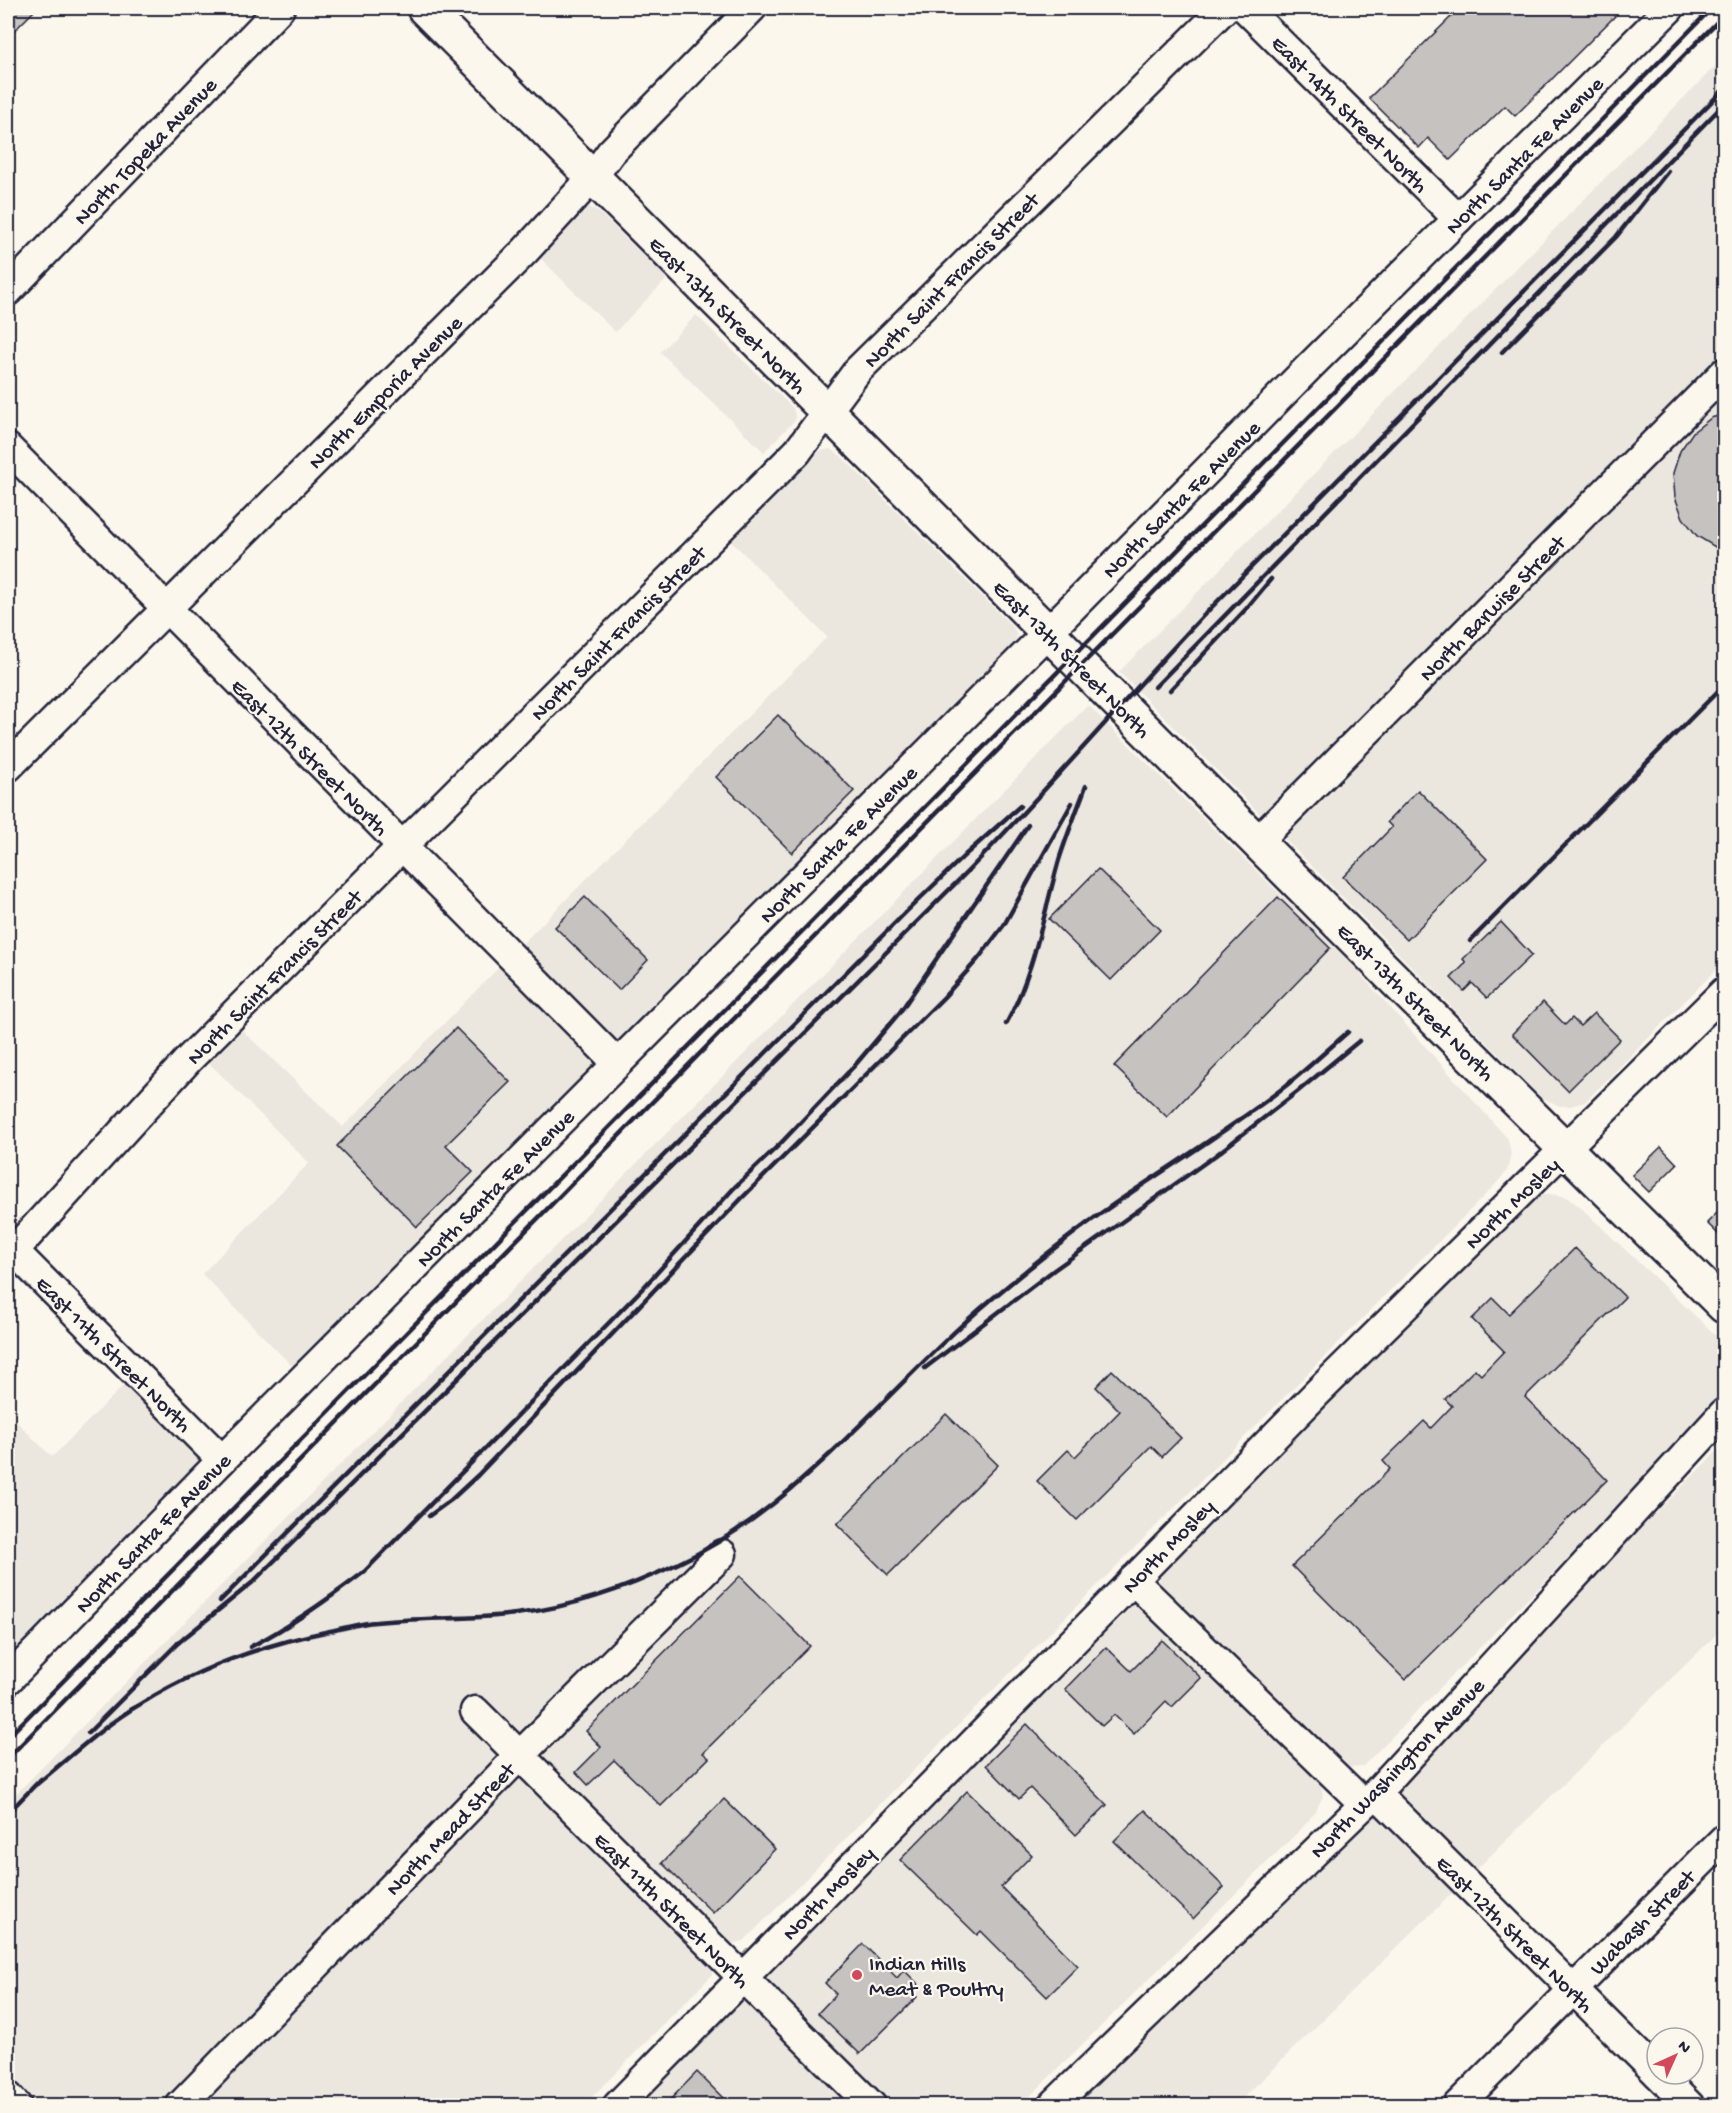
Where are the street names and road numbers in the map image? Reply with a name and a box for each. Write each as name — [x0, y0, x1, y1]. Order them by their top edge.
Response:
street label: East 14th Street North — [1264, 32, 1432, 200]
street label: North Santa Fe Avenue — [1441, 72, 1611, 241]
street label: North Topeka Avenue — [70, 73, 224, 232]
street label: North Saint Francis Street — [860, 187, 1047, 375]
street label: East 13th Street North — [642, 232, 811, 401]
street label: North Emporia Avenue — [304, 311, 470, 476]
street label: North Santa Fe Avenue — [1098, 416, 1268, 585]
street label: North Barwise Street — [1415, 530, 1574, 688]
street label: North Saint Francis Street — [527, 540, 714, 728]
street label: East 13th Street North — [986, 576, 1155, 745]
street label: East 12th Street North — [224, 675, 392, 843]
street label: North Santa Fe Avenue — [755, 761, 925, 930]
street label: North Saint Francis Street — [183, 884, 370, 1072]
street label: East 13th Street North — [1330, 919, 1499, 1088]
street label: North Santa Fe Avenue — [412, 1105, 582, 1274]
street label: North Mosley — [1461, 1153, 1567, 1256]
street label: East 11th Street North — [29, 1272, 196, 1439]
street label: North Santa Fe Avenue — [72, 1449, 239, 1620]
street label: North Mosley — [1118, 1495, 1222, 1600]
street label: North Washington Avenue — [1306, 1674, 1492, 1865]
street label: North Mead Street — [382, 1757, 523, 1903]
street label: East 11th Street North — [587, 1828, 754, 1995]
street label: North Mosley — [778, 1842, 882, 1947]
street label: East 12th Street North — [1429, 1852, 1597, 2020]
street label: Wabash Street — [1586, 1864, 1703, 1982]

